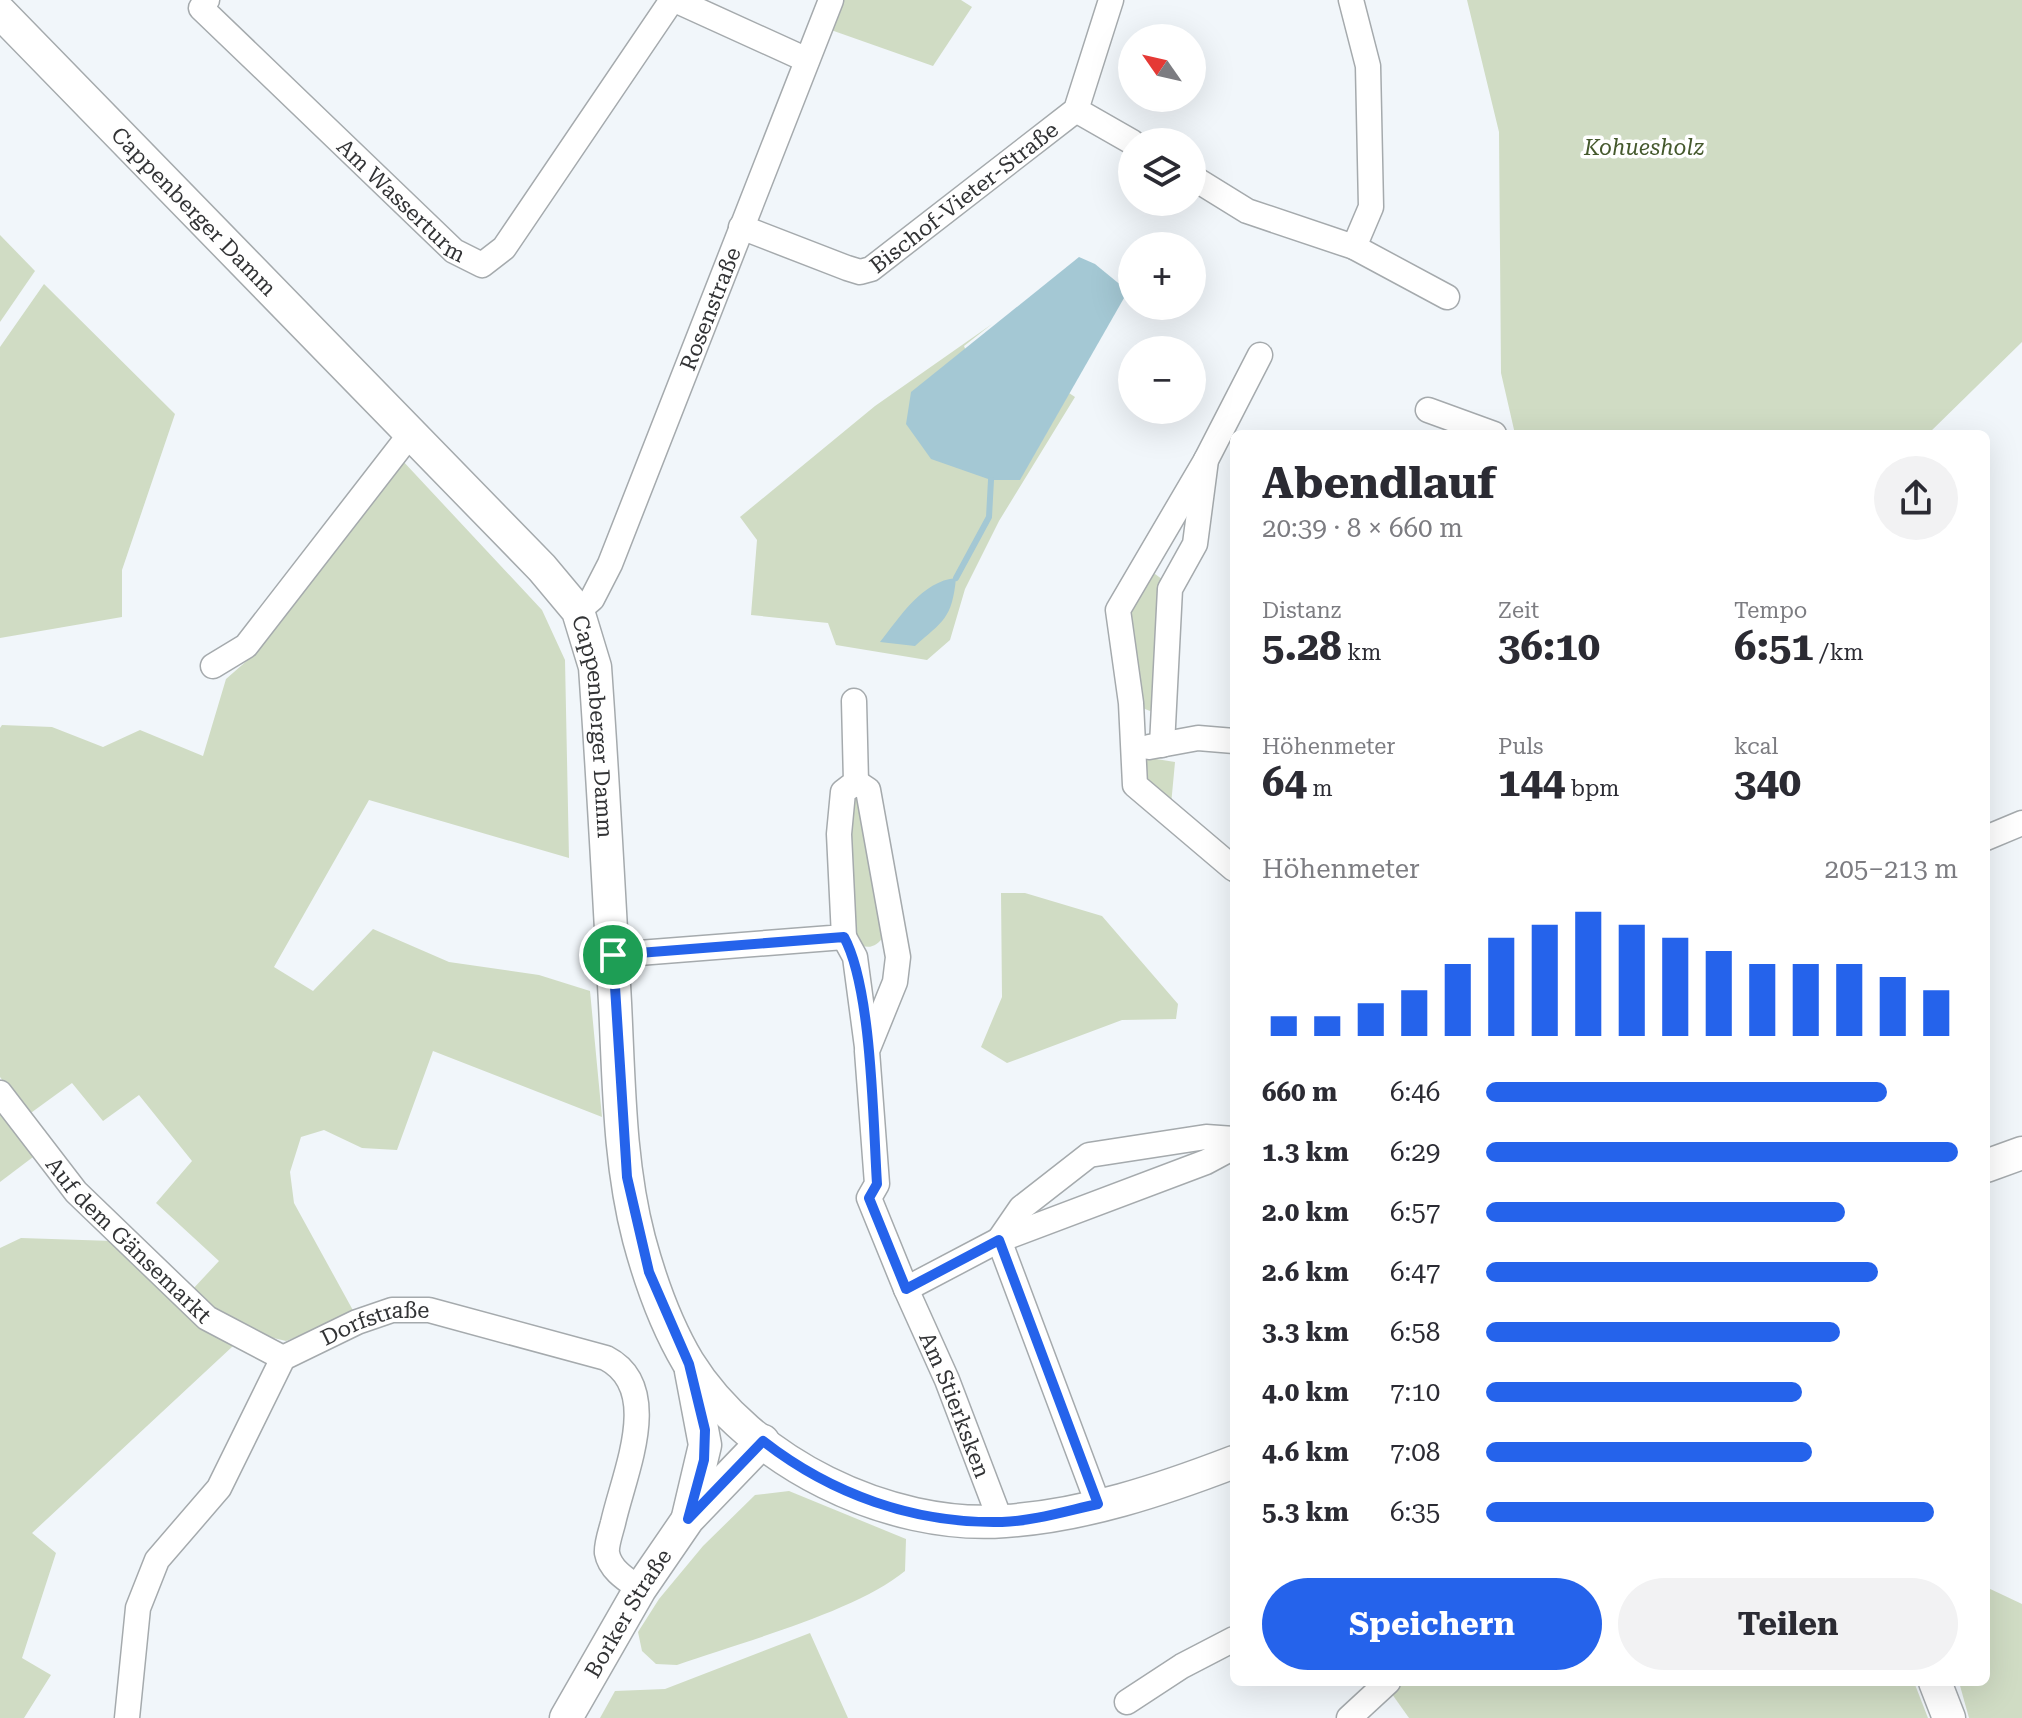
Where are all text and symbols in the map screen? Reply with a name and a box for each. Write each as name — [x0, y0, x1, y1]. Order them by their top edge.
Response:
north arrow — [1118, 24, 1206, 112]
map controls — [1118, 24, 1206, 424]
street label: Bischof-Vieter-Straße — [865, 117, 1063, 278]
street label: Cappenberger Damm — [106, 122, 281, 301]
button: layers — [1118, 128, 1206, 216]
street label: Am Wasserturm — [332, 134, 469, 268]
park label: Kohuesholz — [1583, 135, 1704, 160]
button: + — [1118, 232, 1206, 320]
street label: Rosenstraße — [675, 244, 746, 374]
button: − — [1118, 336, 1206, 424]
button: share — [1874, 456, 1958, 540]
text: Abendlauf — [1262, 457, 1496, 509]
text: 20:39 · 8 × 660 m — [1262, 513, 1463, 543]
text: Distanz — [1262, 598, 1341, 623]
text: Zeit — [1498, 598, 1539, 623]
text: Tempo — [1734, 598, 1807, 623]
street label: Cappenberger Damm — [567, 612, 618, 839]
text: 5.28 — [1262, 623, 1342, 670]
text: 36:10 — [1498, 623, 1600, 670]
text: 6:51 — [1734, 623, 1814, 670]
text: km — [1342, 640, 1381, 665]
text: /km — [1814, 640, 1864, 665]
text: Höhenmeter — [1262, 734, 1395, 759]
text: Puls — [1498, 734, 1543, 759]
text: kcal — [1734, 734, 1778, 759]
text: 64 — [1262, 759, 1307, 806]
text: 144 — [1498, 759, 1565, 806]
text: 340 — [1734, 759, 1801, 806]
text: m — [1307, 776, 1332, 801]
text: bpm — [1565, 776, 1619, 801]
text: Höhenmeter — [1262, 854, 1420, 884]
text: 205–213 m — [1825, 854, 1958, 884]
pin — [579, 921, 647, 989]
icon: arrive — [591, 933, 635, 977]
text: 660 m — [1262, 1077, 1337, 1107]
text: 6:46 — [1390, 1077, 1440, 1107]
text: 1.3 km — [1262, 1137, 1349, 1167]
text: 6:29 — [1390, 1137, 1440, 1167]
street label: Auf dem Gänsemarkt — [41, 1152, 216, 1328]
text: 2.0 km — [1262, 1197, 1349, 1227]
text: 6:57 — [1390, 1197, 1440, 1227]
text: 2.6 km — [1262, 1257, 1349, 1287]
text: 6:47 — [1390, 1257, 1440, 1287]
street label: Dorfstraße — [317, 1298, 429, 1351]
text: 3.3 km — [1262, 1317, 1349, 1347]
text: 6:58 — [1390, 1317, 1440, 1347]
street label: Am Stierksken — [914, 1328, 995, 1481]
text: 4.0 km — [1262, 1377, 1349, 1407]
text: 7:10 — [1390, 1377, 1440, 1407]
text: 4.6 km — [1262, 1437, 1349, 1467]
text: 7:08 — [1390, 1437, 1440, 1467]
text: 5.3 km — [1262, 1497, 1349, 1527]
text: 6:35 — [1390, 1497, 1440, 1527]
street label: Borker Straße — [580, 1544, 677, 1682]
button: Speichern — [1262, 1578, 1602, 1670]
button: Teilen — [1618, 1578, 1958, 1670]

